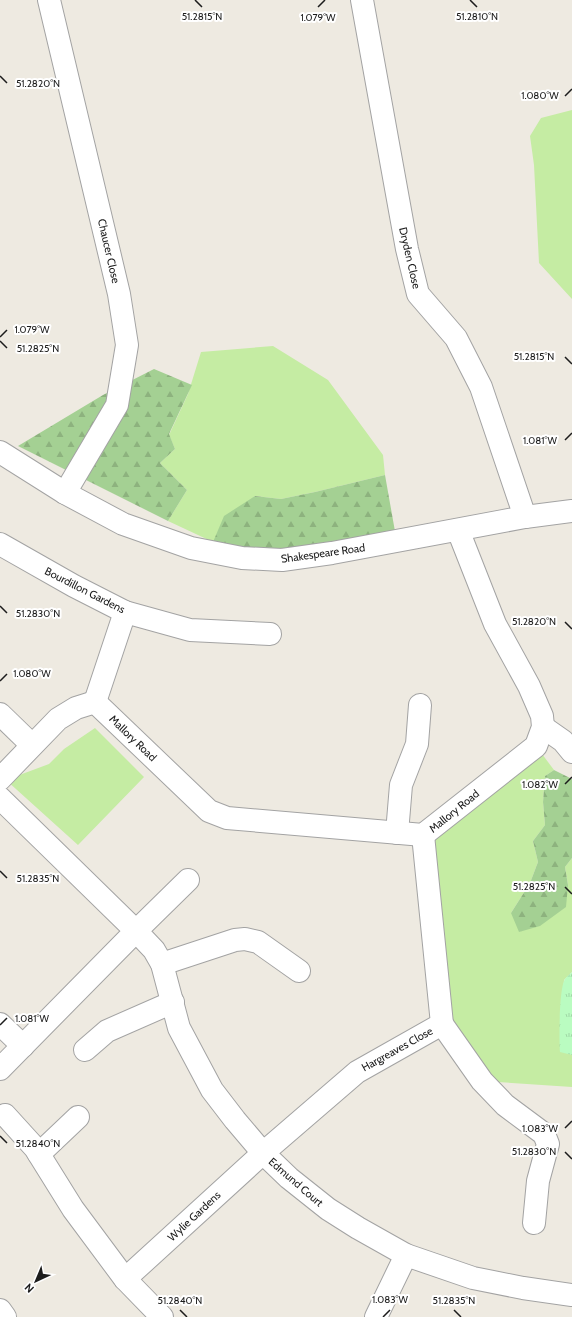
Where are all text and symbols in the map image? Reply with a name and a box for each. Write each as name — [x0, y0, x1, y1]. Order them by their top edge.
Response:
text: 51.2815°N — [182, 10, 222, 23]
text: 51.2810°N — [456, 10, 498, 23]
text: 1.079°W — [300, 11, 336, 24]
text: 51.2820°N — [16, 77, 60, 90]
text: 1.080°W — [521, 89, 559, 102]
street label: Chaucer Close — [95, 217, 123, 285]
street label: Dryden Close — [396, 226, 424, 291]
text: 1.079°W — [14, 323, 50, 336]
text: 51.2825°N — [17, 342, 59, 355]
text: 51.2815°N — [514, 350, 554, 363]
text: 1.081°W — [523, 434, 557, 447]
street label: Shakespeare Road — [280, 540, 366, 566]
street label: Bourdillon Gardens — [42, 564, 128, 617]
text: 51.2830°N — [16, 607, 60, 620]
text: 51.2820°N — [512, 615, 556, 628]
text: 1.080°W — [13, 667, 51, 680]
street label: Mallory Road — [106, 712, 160, 764]
text: 1.082°W — [522, 778, 558, 791]
street label: Mallory Road — [426, 786, 482, 836]
text: 51.2835°N — [17, 872, 59, 885]
text: 51.2825°N — [513, 880, 555, 893]
text: 1.081°W — [15, 1012, 49, 1025]
street label: Hargreaves Close — [359, 1023, 435, 1074]
text: 1.083°W — [522, 1122, 559, 1135]
text: 51.2840°N — [16, 1137, 60, 1150]
text: 51.2830°N — [512, 1145, 556, 1158]
street label: Edmund Court — [266, 1154, 326, 1210]
street label: Wylie Gardens — [165, 1188, 224, 1244]
north arrow — [16, 1261, 56, 1301]
text: N — [21, 1280, 37, 1296]
text: 1.083°W — [372, 1293, 409, 1306]
text: 51.2840°N — [158, 1294, 202, 1307]
text: 51.2835°N — [433, 1294, 475, 1307]

